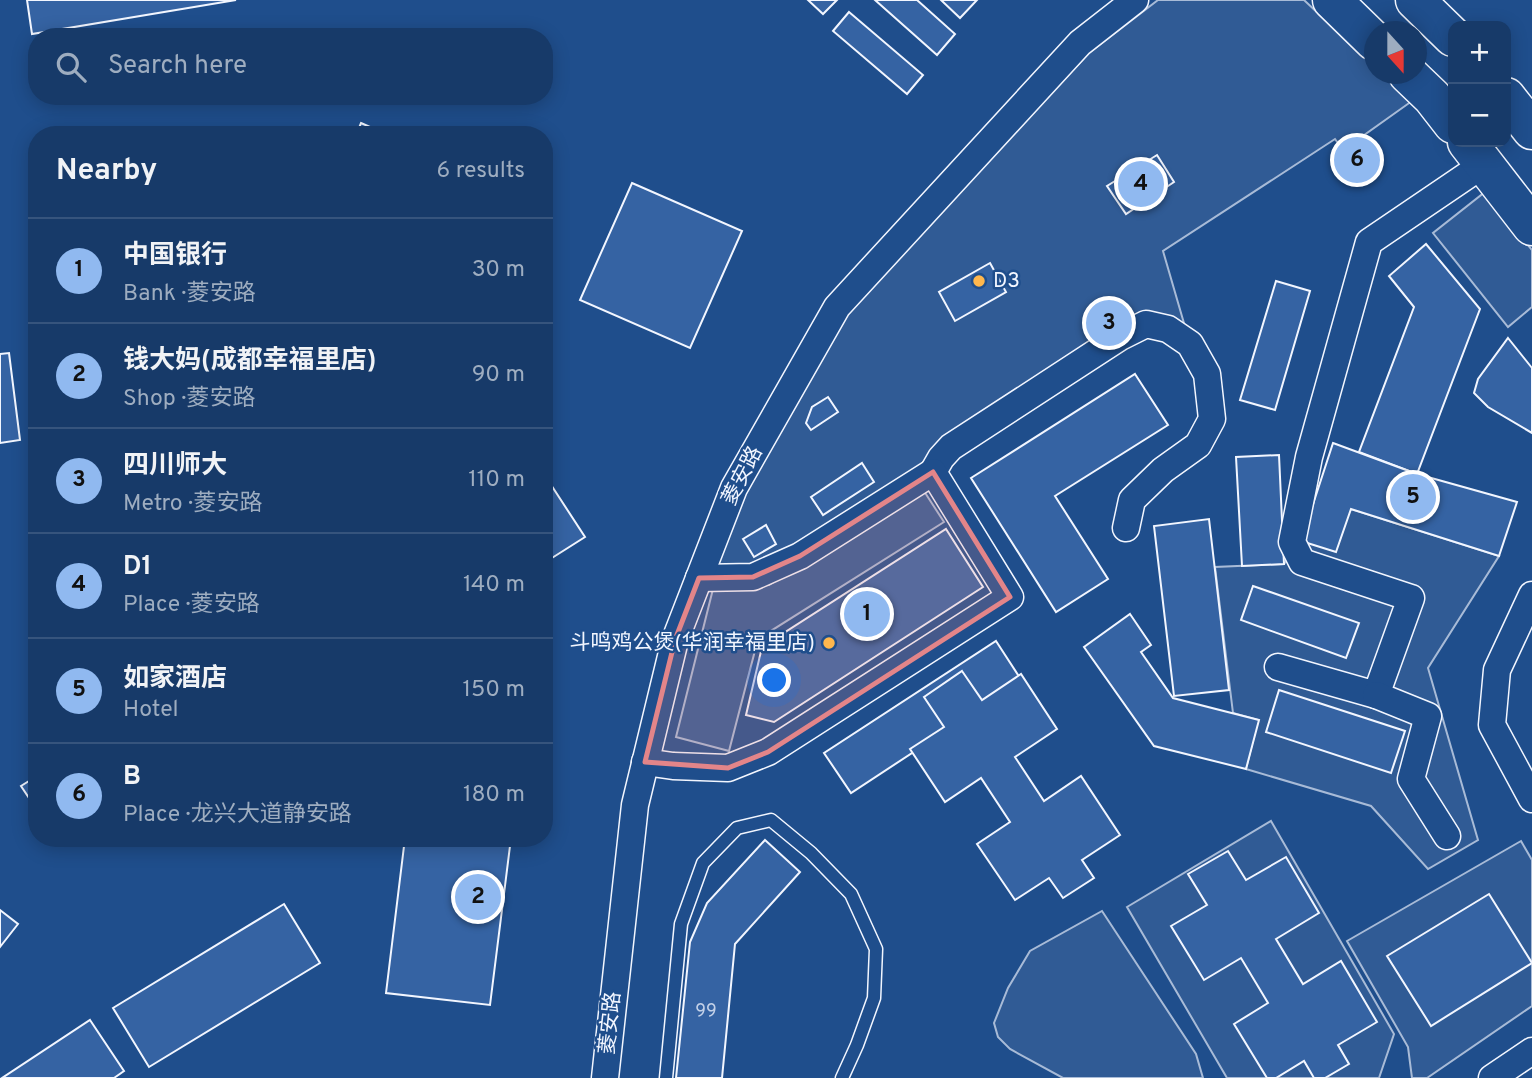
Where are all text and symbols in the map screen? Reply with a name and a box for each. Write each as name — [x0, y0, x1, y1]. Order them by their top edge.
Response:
north arrow — [1364, 21, 1427, 84]
map controls — [1448, 21, 1511, 147]
button: + — [1448, 21, 1511, 84]
search box — [28, 28, 553, 105]
icon: search — [52, 48, 90, 86]
text: Search here — [108, 50, 247, 83]
button: − — [1448, 84, 1511, 147]
pin: 6 — [1334, 134, 1380, 186]
text: Nearby — [56, 153, 157, 190]
text: 6 results — [437, 157, 525, 186]
pin: 4 — [1118, 158, 1164, 210]
text: 中国银行 — [123, 240, 227, 273]
text: 1 — [74, 256, 84, 285]
text: 30 m — [472, 256, 525, 285]
place label: D3 — [993, 268, 1020, 295]
marker: D3 — [971, 273, 987, 289]
text: Bank · 菱安路 — [123, 280, 256, 309]
pin: 3 — [1086, 297, 1132, 349]
text: 钱大妈(成都幸福里店) — [123, 345, 376, 378]
text: 2 — [72, 361, 86, 390]
text: 90 m — [472, 361, 525, 390]
text: Shop · 菱安路 — [123, 385, 256, 414]
street label: 菱安路 — [717, 442, 769, 510]
text: 四川师大 — [123, 450, 227, 483]
text: 3 — [72, 466, 86, 495]
text: 110 m — [468, 466, 525, 495]
pin: 5 — [1390, 471, 1436, 523]
text: Metro · 菱安路 — [123, 490, 262, 519]
text: D1 — [123, 551, 152, 584]
text: 4 — [72, 571, 86, 600]
text: 140 m — [463, 571, 525, 600]
pin: 1 — [844, 588, 890, 640]
text: Place · 菱安路 — [123, 591, 260, 620]
place label: 斗鸣鸡公煲(华润幸福里店) — [570, 630, 815, 657]
marker: 斗鸣鸡公煲(华润幸福里店) — [821, 635, 837, 651]
text: 如家酒店 — [123, 663, 227, 696]
your location — [757, 663, 791, 697]
text: 5 — [72, 676, 86, 705]
text: 150 m — [463, 676, 525, 705]
text: Hotel — [123, 696, 179, 725]
text: B — [123, 761, 141, 794]
text: 6 — [72, 781, 86, 810]
text: 180 m — [463, 781, 525, 810]
text: Place · 龙兴大道静安路 — [123, 801, 352, 830]
pin: 2 — [455, 871, 501, 923]
street label: 菱安路 — [594, 990, 628, 1056]
house number: 99 — [695, 1000, 717, 1023]

